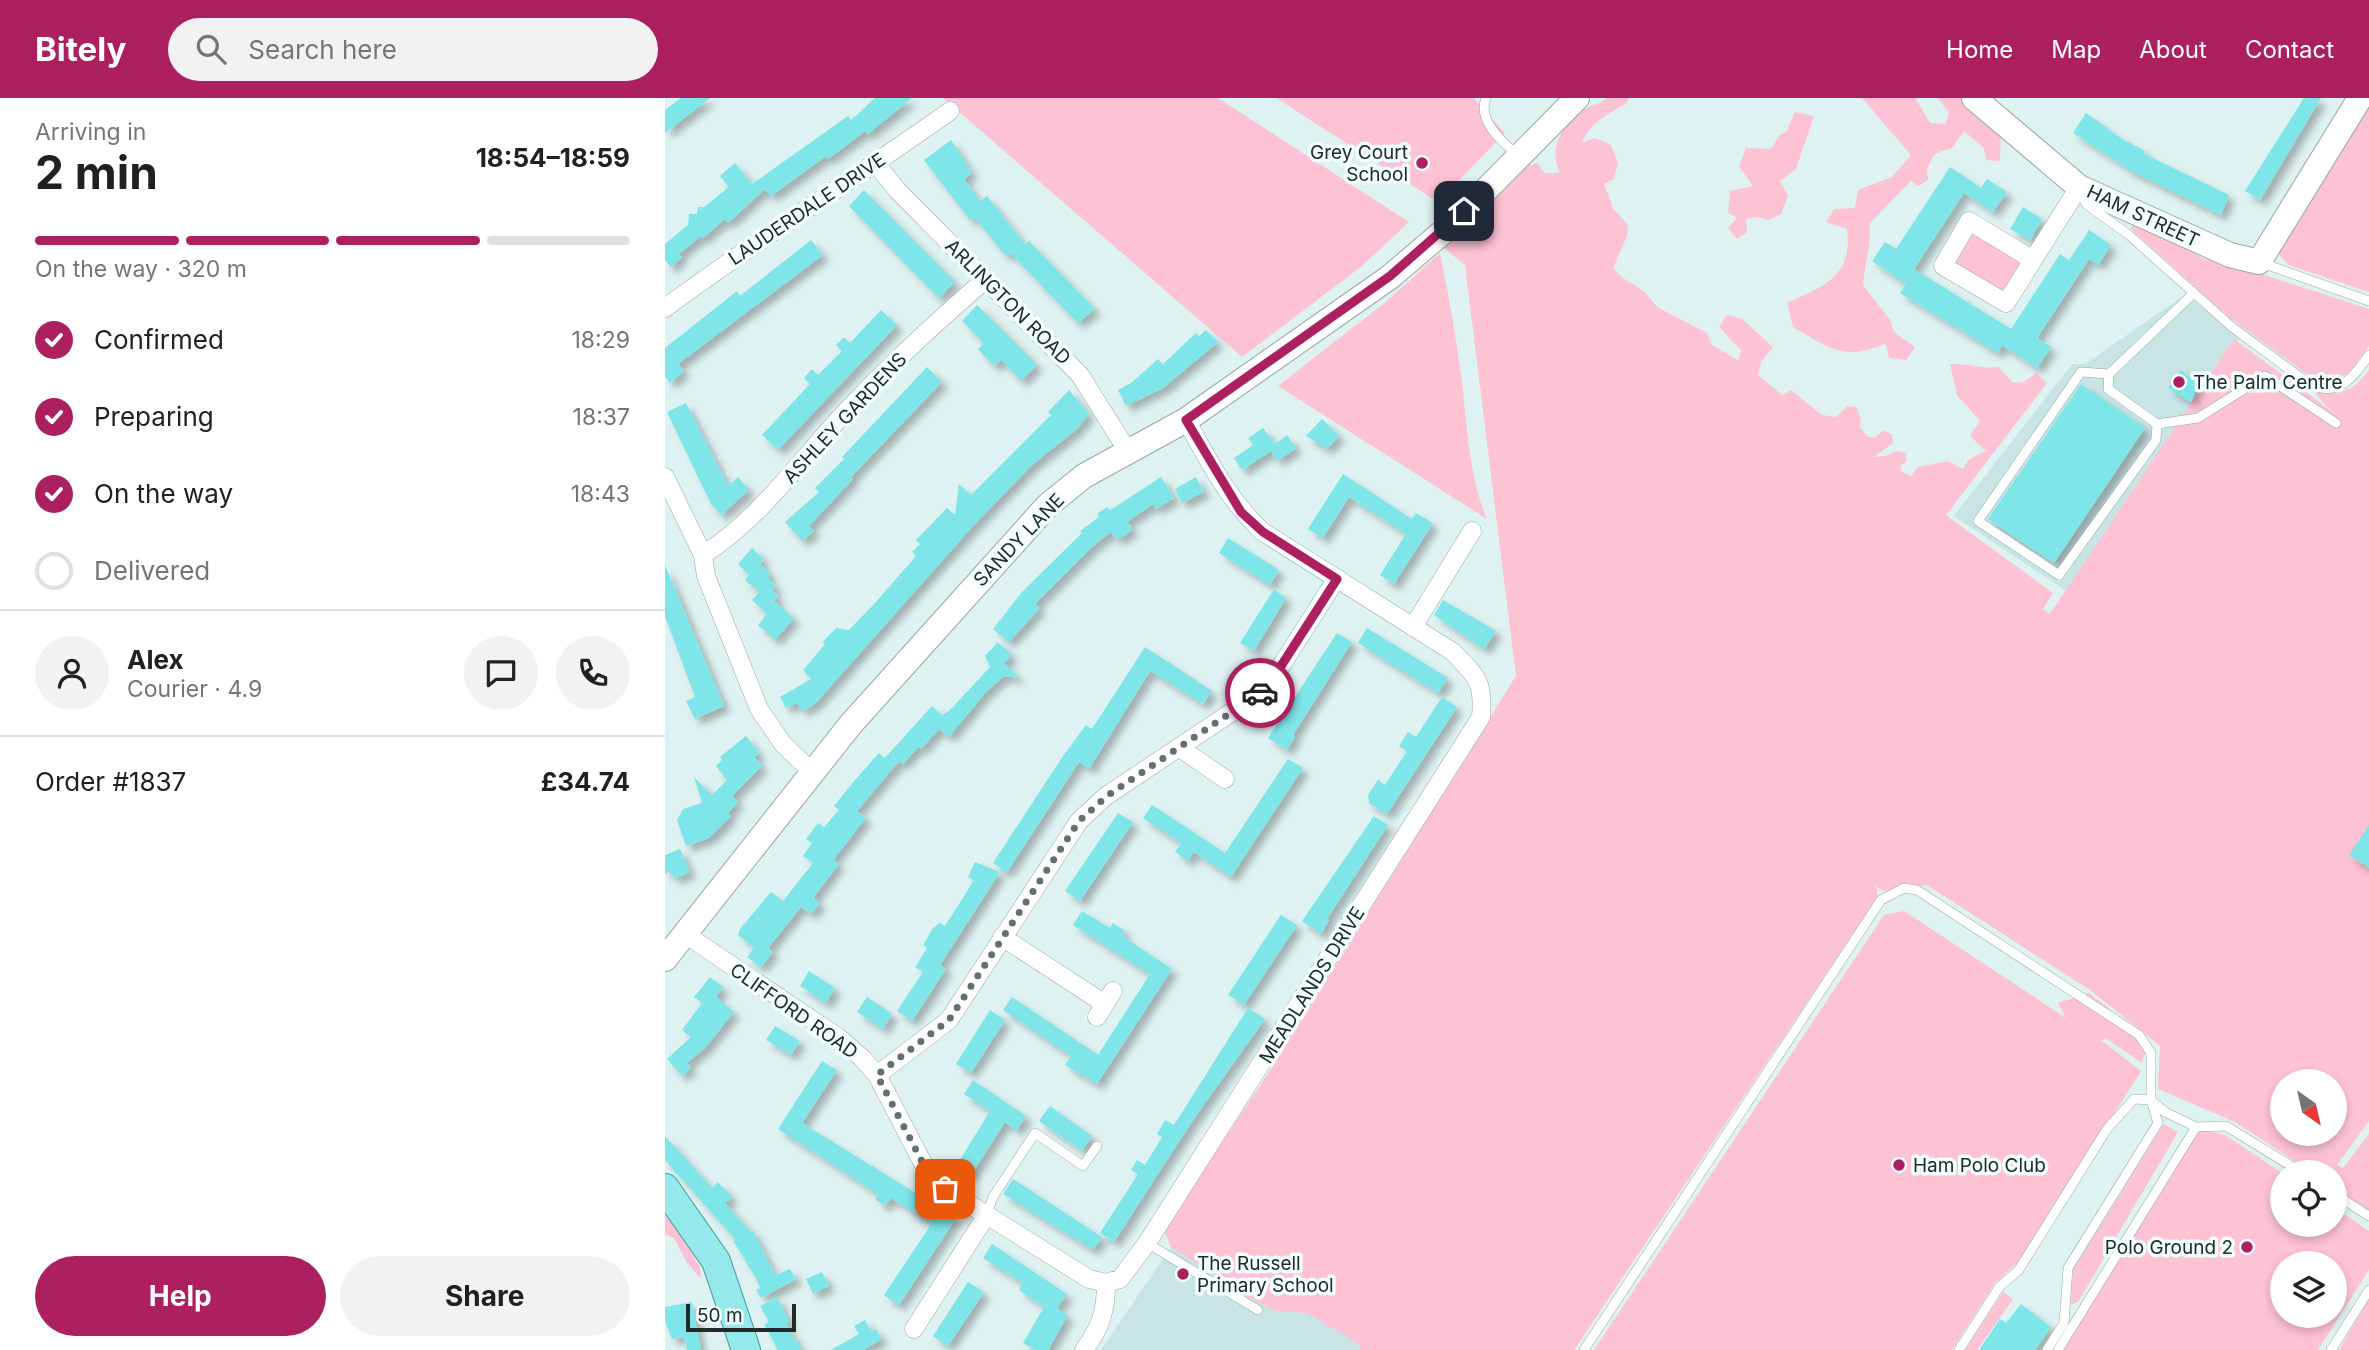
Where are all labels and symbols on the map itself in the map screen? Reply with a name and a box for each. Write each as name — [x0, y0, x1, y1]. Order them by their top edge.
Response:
place label: Grey Court School — [1310, 141, 1408, 186]
street label: LAUDERDALE DRIVE — [724, 148, 890, 270]
marker: Grey Court School — [1414, 155, 1430, 171]
street label: HAM STREET — [2083, 180, 2203, 252]
pin — [1434, 181, 1494, 241]
street label: ARLINGTON ROAD — [940, 234, 1076, 370]
street label: ASHLEY GARDENS — [778, 348, 912, 488]
place label: The Palm Centre — [2193, 371, 2343, 394]
marker: The Palm Centre — [2171, 374, 2187, 390]
street label: SANDY LANE — [969, 489, 1069, 591]
courier — [1225, 658, 1295, 728]
street label: MEADLANDS DRIVE — [1254, 902, 1370, 1068]
street label: CLIFFORD ROAD — [726, 958, 862, 1064]
north arrow — [2270, 1069, 2347, 1146]
place label: Ham Polo Club — [1913, 1154, 2046, 1177]
marker: Ham Polo Club — [1891, 1157, 1907, 1173]
pin — [915, 1159, 975, 1219]
place label: Polo Ground 2 — [2105, 1236, 2233, 1259]
marker: Polo Ground 2 — [2239, 1239, 2255, 1255]
place label: The Russell Primary School — [1197, 1252, 1334, 1297]
marker: The Russell Primary School — [1175, 1266, 1191, 1282]
scale bar — [686, 1301, 796, 1333]

